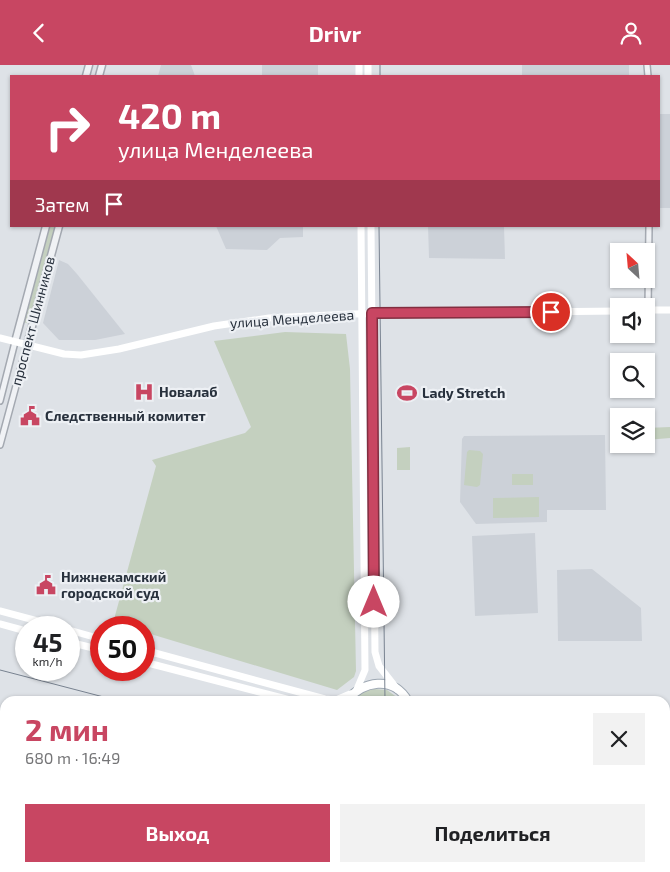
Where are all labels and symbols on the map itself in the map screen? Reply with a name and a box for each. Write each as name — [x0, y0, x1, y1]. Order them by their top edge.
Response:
north arrow — [610, 243, 655, 287]
street label: проспект Шинников — [7, 254, 58, 387]
pin — [530, 291, 572, 333]
street label: улица Менделеева — [229, 306, 355, 331]
hospital icon: Новалаб — [133, 381, 155, 403]
sports icon: Lady Stretch — [396, 382, 418, 404]
place label: Новалаб — [159, 383, 218, 400]
place label: Lady Stretch — [422, 384, 505, 401]
public building icon: Следственный комитет — [19, 405, 41, 427]
place label: Следственный комитет — [45, 407, 206, 424]
place label: Нижнекамский городской суд — [61, 568, 166, 601]
public building icon: Нижнекамский городской суд — [35, 574, 57, 596]
position arrow — [347, 575, 399, 627]
speed limit sign: 50 — [90, 616, 155, 681]

